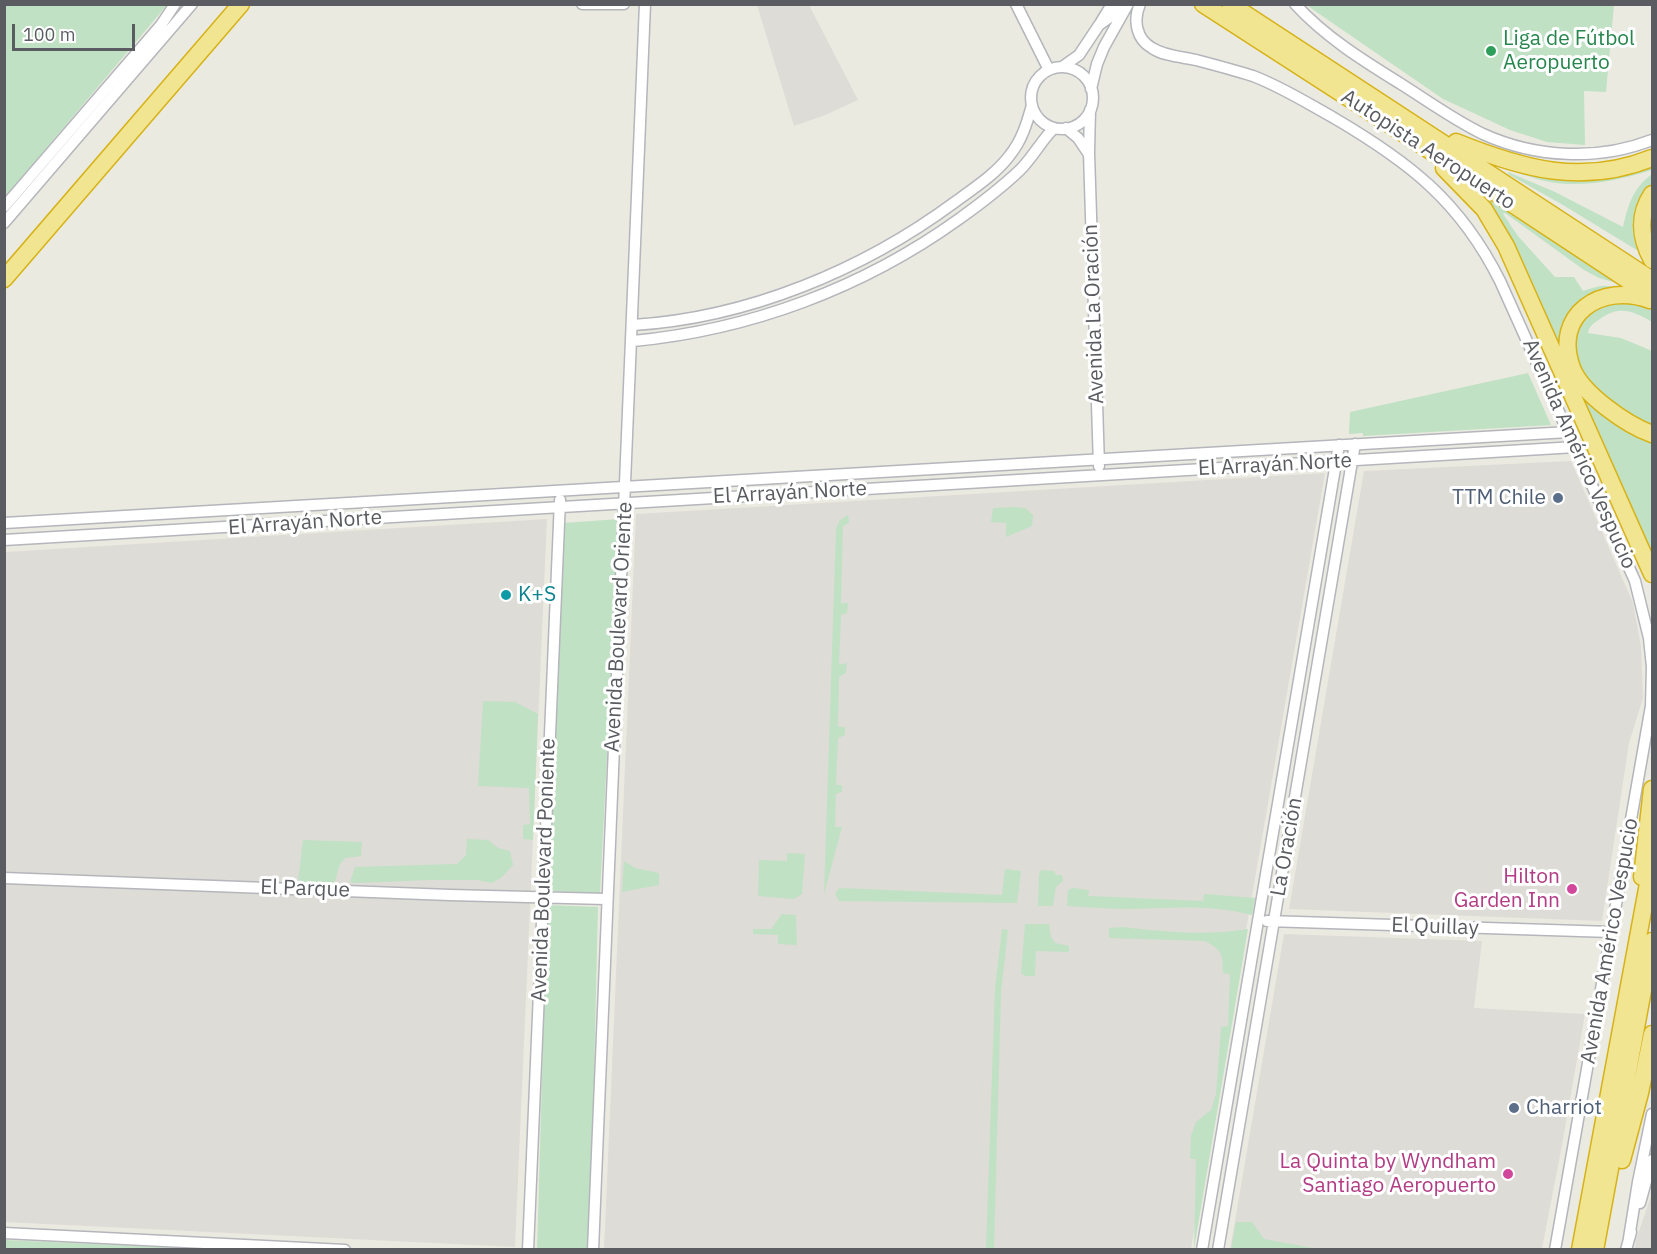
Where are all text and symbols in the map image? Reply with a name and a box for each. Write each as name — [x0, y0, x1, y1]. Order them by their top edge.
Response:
scale bar — [15, 12, 138, 50]
text: 100 m — [23, 23, 75, 46]
place label: Liga de Fútbol Aeropuerto — [1503, 26, 1635, 76]
marker: Liga de Fútbol Aeropuerto — [1484, 44, 1498, 58]
street label: Autopista Aeropuerto — [1336, 84, 1520, 216]
street label: Avenida La Oración — [1078, 224, 1110, 404]
street label: Avenida Américo Vespucio — [1517, 335, 1641, 573]
street label: El Arrayán Norte — [1197, 448, 1353, 482]
street label: El Arrayán Norte — [712, 476, 868, 510]
place label: TTM Chile — [1452, 485, 1546, 511]
marker: TTM Chile — [1551, 491, 1565, 505]
street label: Avenida Boulevard Oriente — [600, 501, 638, 753]
street label: El Arrayán Norte — [227, 505, 383, 541]
place label: K+S — [518, 582, 556, 608]
marker: K+S — [499, 588, 513, 602]
street label: Avenida Boulevard Poniente — [527, 737, 561, 1003]
street label: La Oración — [1266, 796, 1308, 898]
street label: Avenida Américo Vespucio — [1576, 816, 1644, 1066]
place label: Hilton Garden Inn — [1454, 864, 1560, 914]
street label: El Parque — [260, 875, 350, 903]
marker: Hilton Garden Inn — [1565, 882, 1579, 896]
street label: El Quillay — [1391, 913, 1479, 941]
place label: Charriot — [1526, 1095, 1602, 1121]
marker: Charriot — [1507, 1101, 1521, 1115]
place label: La Quinta by Wyndham Santiago Aeropuerto — [1280, 1149, 1496, 1199]
marker: La Quinta by Wyndham Santiago Aeropuerto — [1501, 1167, 1515, 1181]

